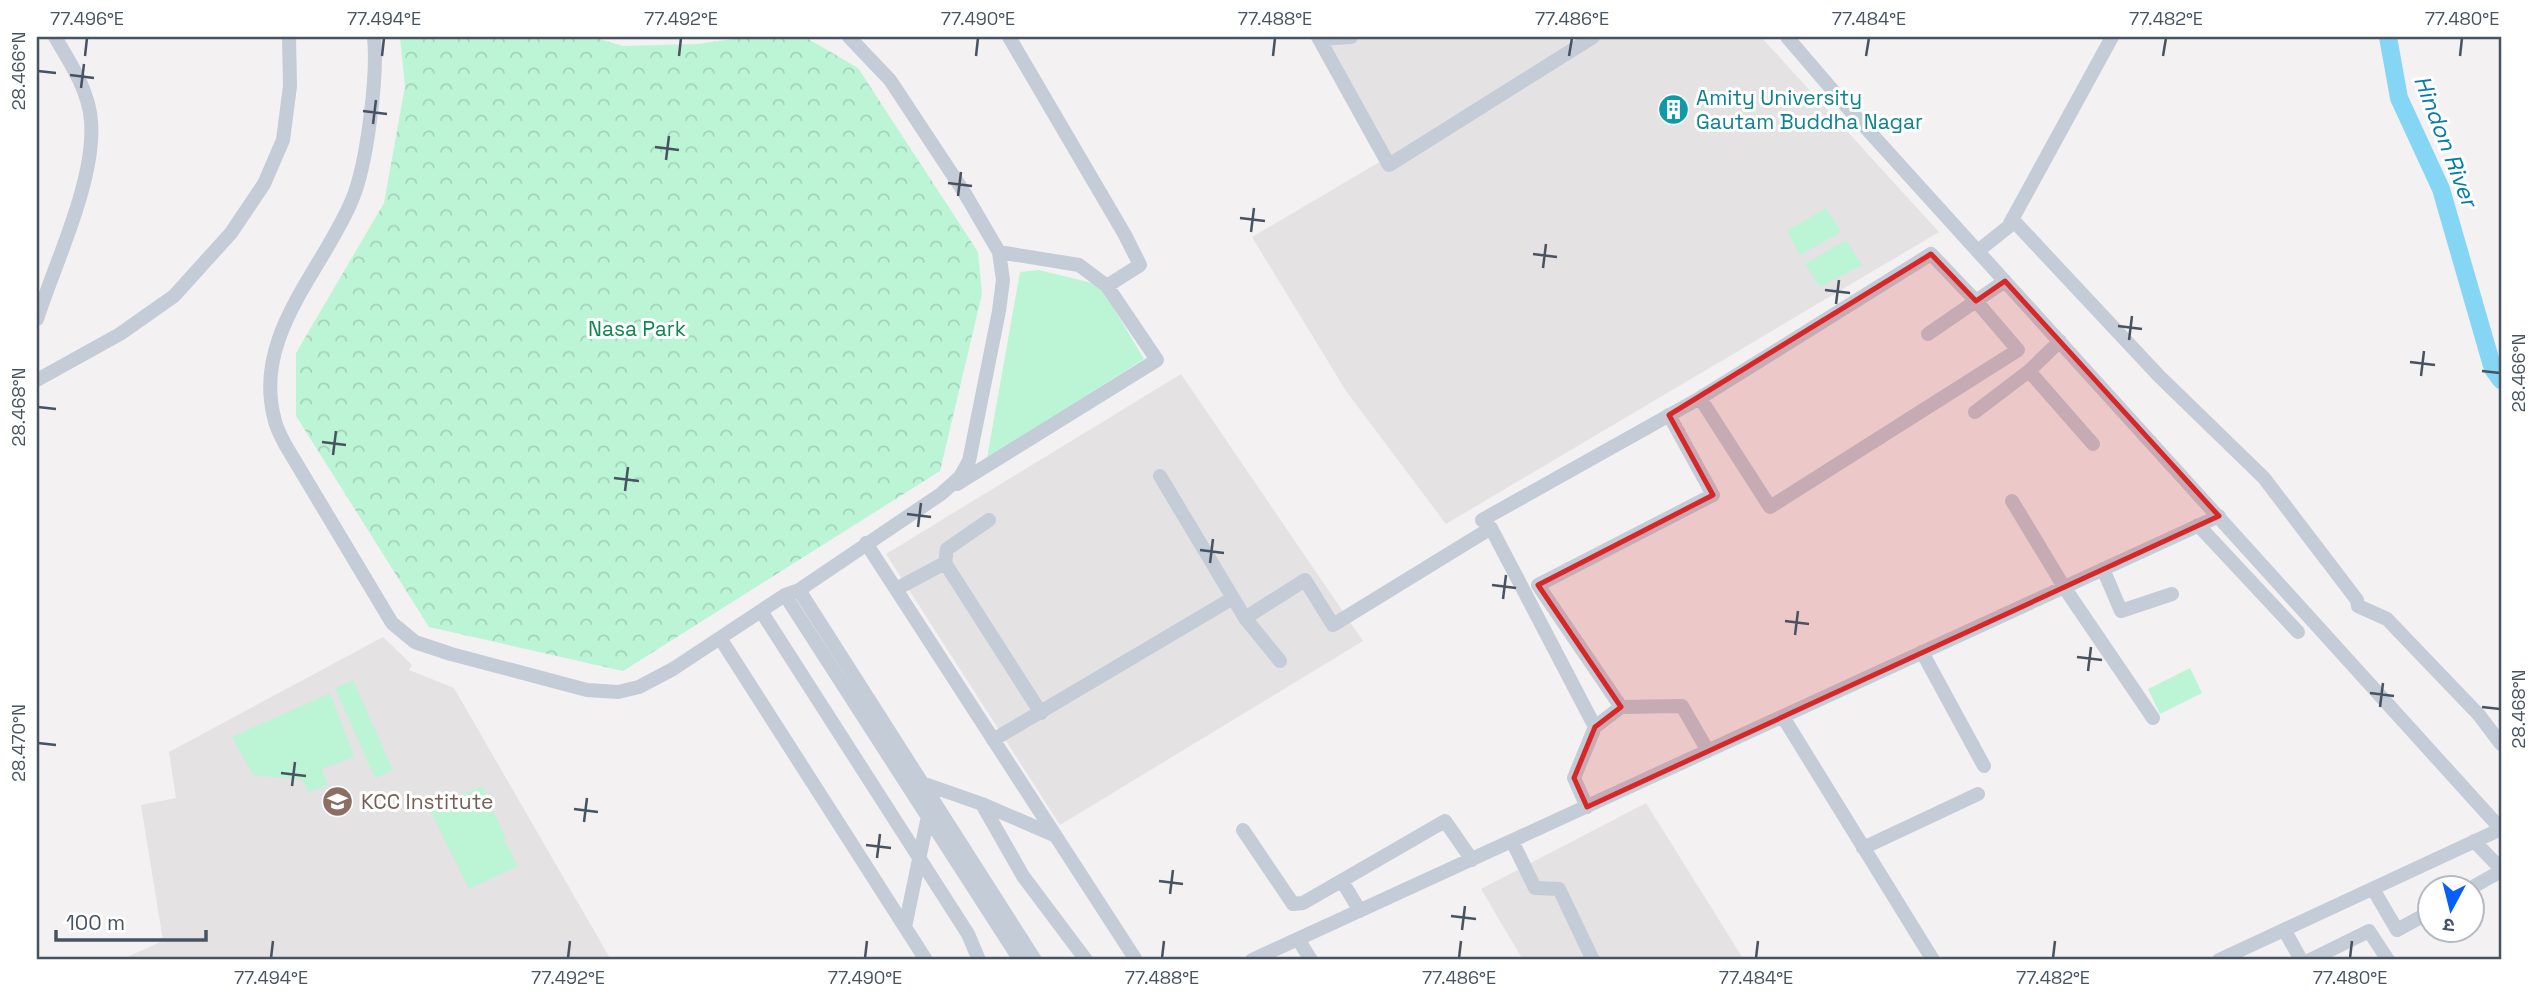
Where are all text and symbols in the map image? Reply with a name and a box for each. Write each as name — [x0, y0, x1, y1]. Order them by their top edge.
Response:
text: 77.496°E — [50, 7, 124, 30]
text: 77.494°E — [347, 7, 421, 30]
text: 77.492°E — [644, 7, 718, 30]
text: 77.490°E — [941, 7, 1015, 30]
text: 77.488°E — [1238, 7, 1312, 30]
text: 77.486°E — [1535, 7, 1609, 30]
text: 77.484°E — [1832, 7, 1906, 30]
text: 77.482°E — [2129, 7, 2203, 30]
text: 77.480°E — [2425, 7, 2499, 30]
text: 28.466°N — [7, 32, 30, 110]
water label: Hindon River — [2407, 71, 2486, 213]
place label: Amity University Gautam Buddha Nagar — [1696, 84, 1923, 135]
building icon: Amity University Gautam Buddha Nagar — [1656, 92, 1690, 126]
park label: Nasa Park — [588, 315, 686, 342]
text: 28.466°N — [2507, 334, 2530, 412]
text: 28.468°N — [7, 368, 30, 446]
text: 28.468°N — [2507, 670, 2530, 748]
text: 28.470°N — [7, 704, 30, 782]
school or university icon: KCC Institute — [321, 784, 355, 818]
place label: KCC Institute — [361, 788, 493, 815]
north arrow — [2416, 874, 2486, 944]
scale bar — [56, 899, 206, 943]
text: 100 m — [66, 909, 125, 936]
text: उ — [2441, 912, 2456, 938]
text: 77.494°E — [234, 966, 308, 989]
text: 77.492°E — [531, 966, 605, 989]
text: 77.490°E — [828, 966, 902, 989]
text: 77.488°E — [1125, 966, 1199, 989]
text: 77.486°E — [1422, 966, 1496, 989]
text: 77.484°E — [1719, 966, 1793, 989]
text: 77.482°E — [2016, 966, 2090, 989]
text: 77.480°E — [2313, 966, 2387, 989]

